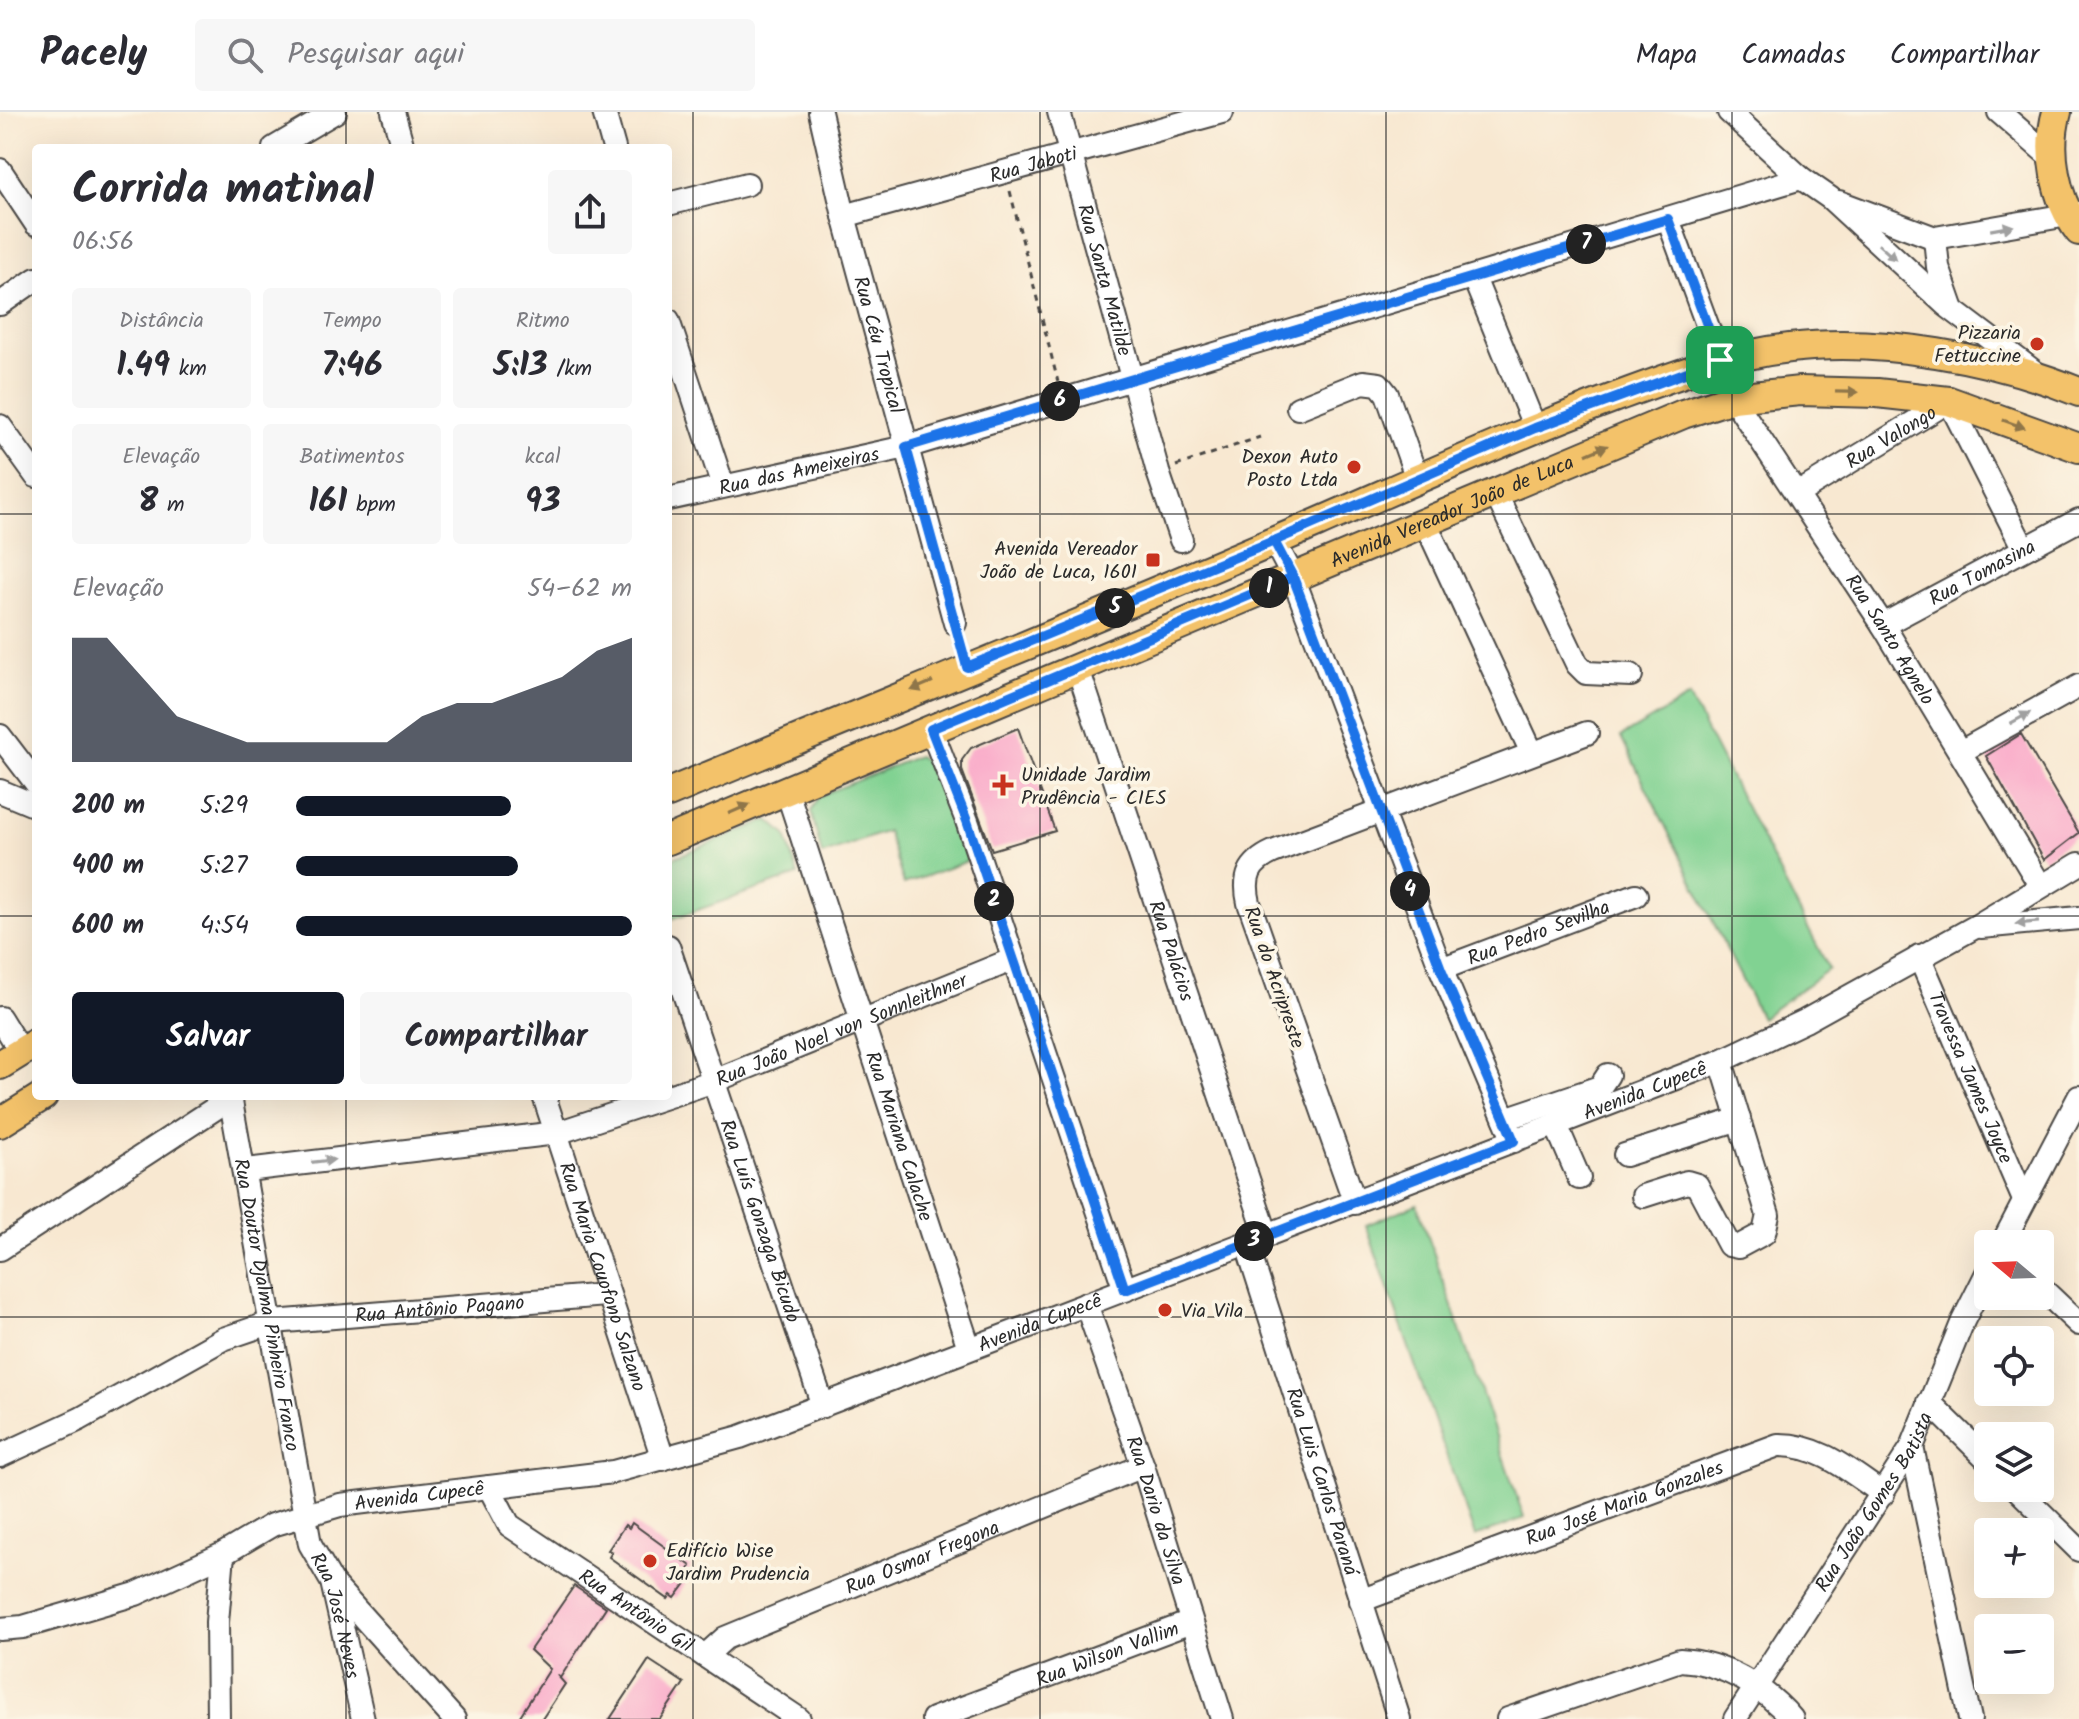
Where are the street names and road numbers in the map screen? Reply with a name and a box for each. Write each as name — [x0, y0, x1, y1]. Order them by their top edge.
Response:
street label: Rua Jaboti — [986, 138, 1082, 193]
street label: Rua Santa Matilde — [1067, 201, 1139, 360]
street label: Rua Céu Tropical — [843, 273, 911, 417]
street label: Rua Valongo — [1840, 398, 1944, 479]
street label: Rua das Ameixeiras — [716, 439, 883, 505]
street label: Avenida Vereador João de Luca — [1326, 448, 1579, 578]
street label: Rua Tomasina — [1923, 532, 2042, 616]
street label: Rua Santo Agnelo — [1836, 568, 1942, 712]
street label: Rua Pedro Sevilha — [1463, 892, 1615, 976]
street label: Rua Palácios — [1138, 897, 1202, 1006]
street label: Rua do Acripreste — [1234, 902, 1312, 1053]
street label: Rua João Noel von Sonnleithner — [711, 965, 974, 1097]
street label: Travessa James Joyce — [1918, 987, 2021, 1169]
street label: Rua Mariana Calache — [855, 1047, 940, 1226]
street label: Avenida Cupecê — [1579, 1053, 1713, 1130]
street label: Rua Luís Gonzaga Bicudo — [710, 1116, 808, 1327]
street label: Rua Doutor Djalma Pinheiro Franco — [223, 1156, 307, 1454]
street label: Rua Maria Couofono Salzano — [549, 1158, 654, 1396]
street label: Avenida Cupecê — [974, 1285, 1108, 1362]
street label: Rua Antônio Pagano — [354, 1288, 526, 1333]
street label: Rua Luis Carlos Paraná — [1276, 1384, 1366, 1581]
street label: Rua João Gomes Batista — [1808, 1408, 1943, 1599]
street label: Rua Dario da Silva — [1116, 1432, 1193, 1590]
street label: Rua José Maria Gonzales — [1521, 1453, 1729, 1556]
street label: Avenida Cupecê — [353, 1474, 487, 1521]
street label: Rua Osmar Fregona — [841, 1513, 1005, 1605]
street label: Rua José Neves — [300, 1547, 368, 1683]
street label: Rua Antônio Gil — [571, 1562, 699, 1662]
street label: Rua Wilson Vallim — [1032, 1614, 1184, 1697]

